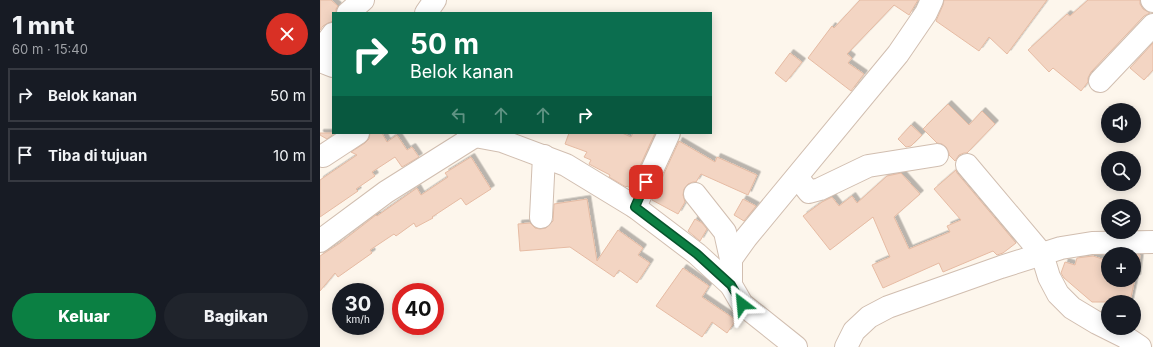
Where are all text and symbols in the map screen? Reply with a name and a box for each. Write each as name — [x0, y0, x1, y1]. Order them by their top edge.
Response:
text: 1 mnt — [12, 11, 75, 40]
button: close — [266, 13, 308, 55]
text: 50 m — [410, 27, 479, 61]
icon: right — [344, 28, 396, 80]
text: 60 m · 15:40 — [12, 41, 88, 57]
text: Belok kanan — [410, 61, 514, 82]
icon: right — [14, 84, 36, 106]
text: Belok kanan — [48, 86, 137, 105]
text: 50 m — [270, 86, 306, 105]
map controls — [1101, 103, 1141, 335]
button: sound — [1101, 103, 1141, 143]
icon: left — [448, 104, 470, 126]
icon: ahead — [490, 104, 512, 126]
icon: ahead — [532, 104, 554, 126]
icon: right — [574, 104, 596, 126]
icon: arrive — [14, 144, 36, 166]
text: Tiba di tujuan — [48, 146, 147, 165]
text: 10 m — [273, 146, 306, 165]
button: search — [1101, 151, 1141, 191]
pin — [629, 165, 663, 199]
icon: arrive — [635, 171, 657, 193]
button: layers — [1101, 199, 1141, 239]
button: + — [1101, 247, 1141, 287]
speed limit sign: 40 — [392, 283, 444, 335]
position arrow — [721, 283, 763, 325]
text: 30 — [345, 292, 371, 316]
button: Keluar — [12, 293, 156, 339]
button: Bagikan — [164, 293, 308, 339]
button: − — [1101, 295, 1141, 335]
text: km/h — [346, 313, 370, 325]

